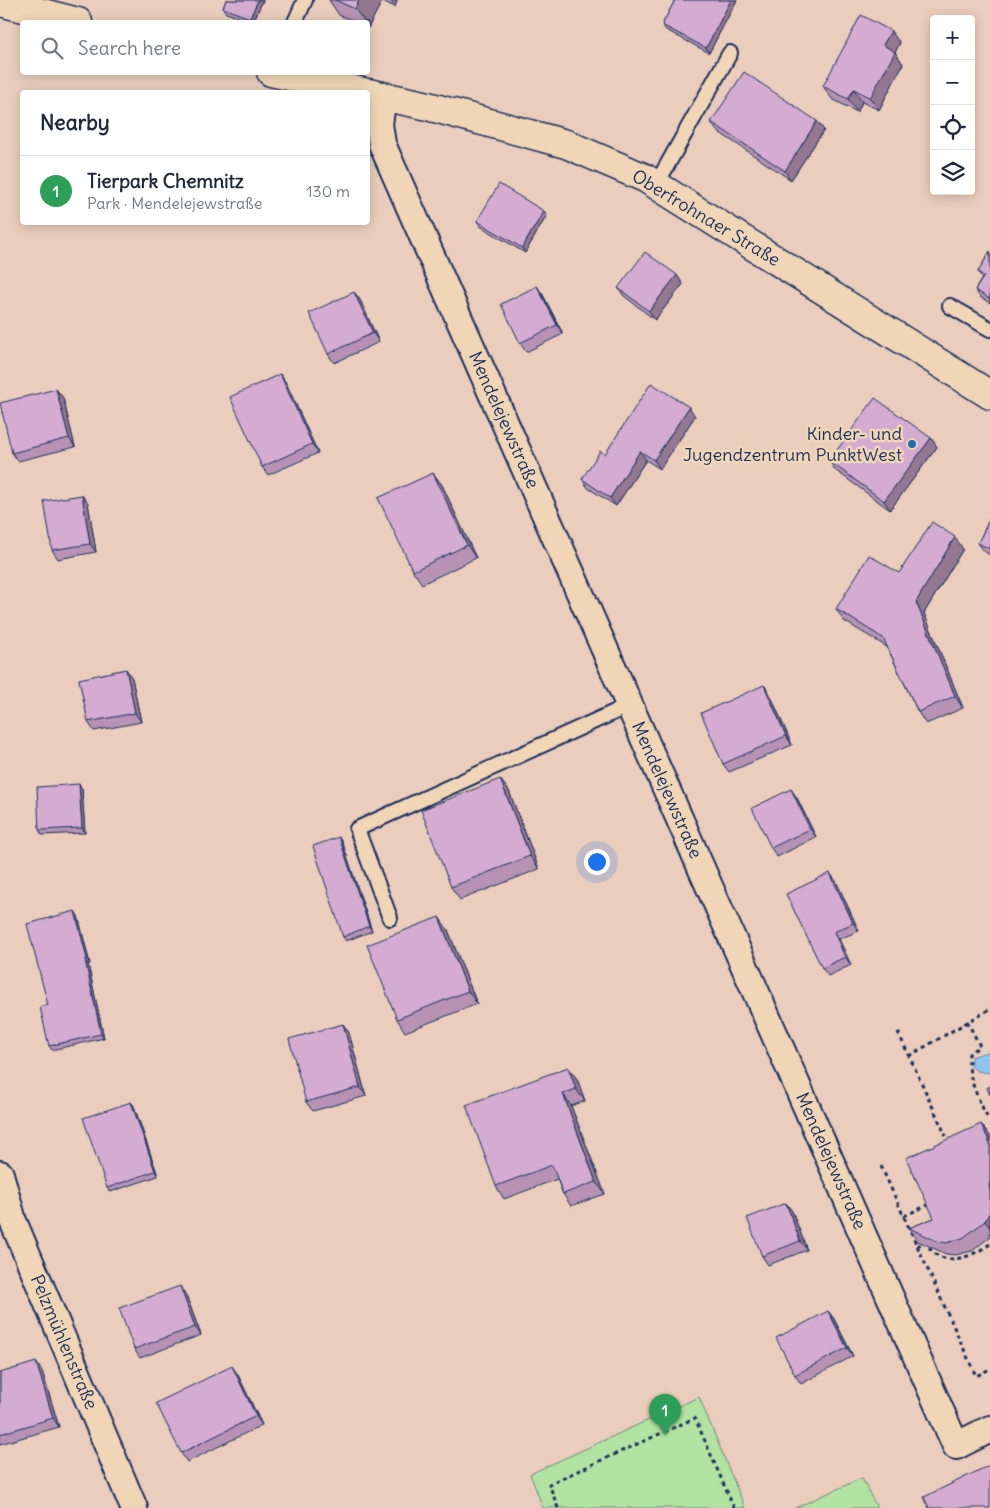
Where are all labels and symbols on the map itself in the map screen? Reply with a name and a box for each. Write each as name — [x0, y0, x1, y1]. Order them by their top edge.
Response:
street label: Oberfrohnaer Straße — [628, 164, 785, 271]
street label: Mendelejewstraße — [464, 348, 545, 492]
place label: Kinder- und Jugendzentrum PunktWest — [683, 422, 902, 466]
marker: Kinder- und Jugendzentrum PunktWest — [906, 438, 918, 450]
street label: Mendelejewstraße — [627, 718, 708, 862]
your location — [584, 849, 610, 875]
street label: Mendelejewstraße — [791, 1089, 872, 1233]
street label: Pelzmühlenstraße — [26, 1271, 103, 1413]
pin: 1 — [649, 1394, 681, 1435]

